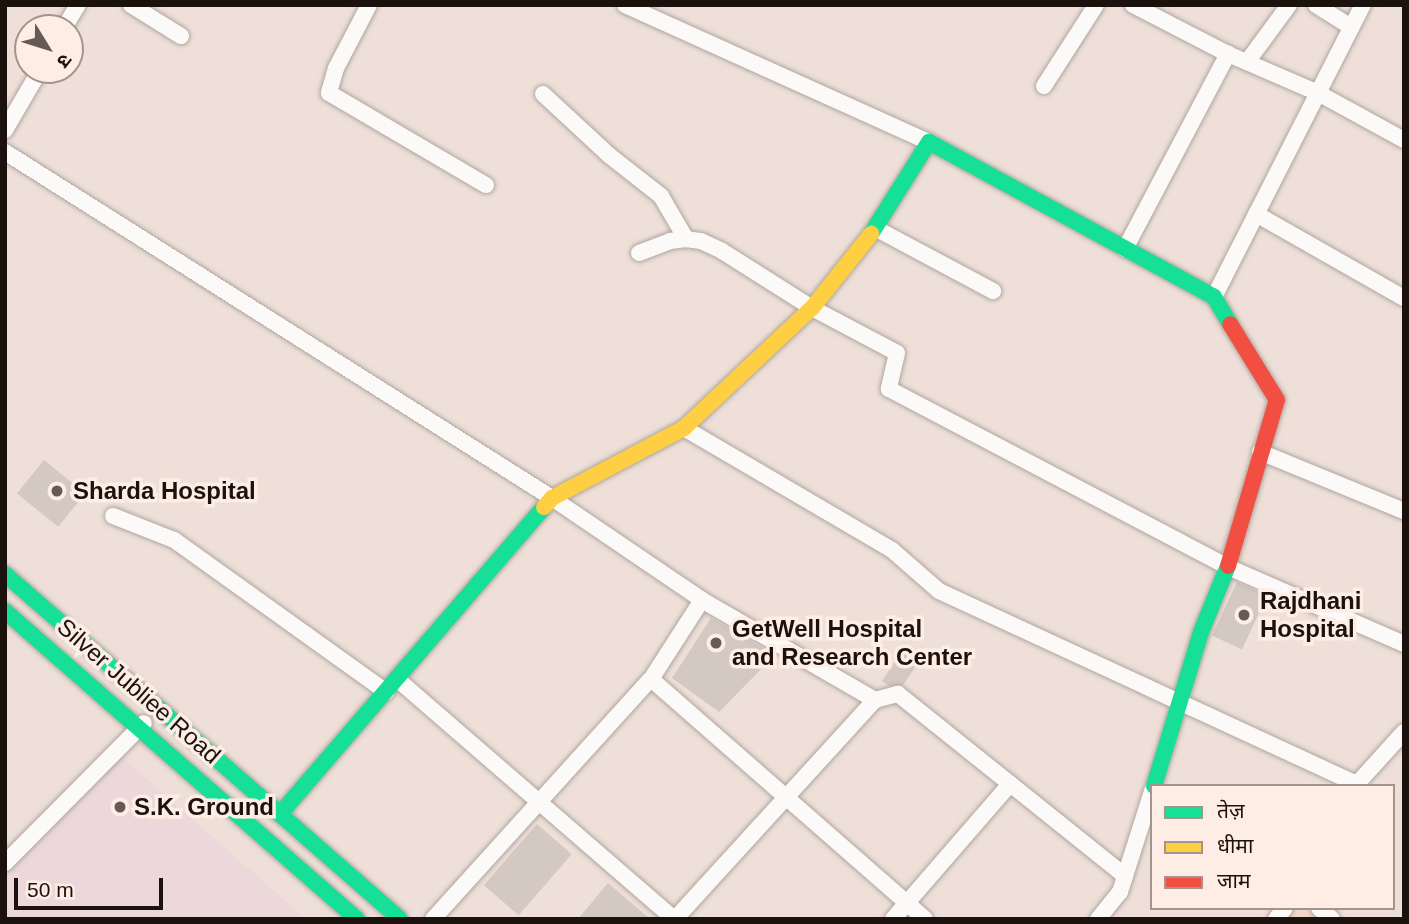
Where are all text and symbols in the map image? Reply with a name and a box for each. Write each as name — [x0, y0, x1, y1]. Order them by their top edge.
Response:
north arrow — [14, 14, 84, 84]
text: उ — [53, 50, 76, 72]
place label: Sharda Hospital — [73, 477, 256, 505]
marker: Sharda Hospital — [47, 481, 67, 501]
place label: Rajdhani Hospital — [1260, 587, 1361, 643]
marker: Rajdhani Hospital — [1234, 605, 1254, 625]
street label: Silver Jubliee Road — [52, 612, 226, 770]
place label: GetWell Hospital and Research Center — [732, 615, 972, 671]
marker: GetWell Hospital and Research Center — [706, 633, 726, 653]
legend — [1150, 784, 1395, 910]
place label: S.K. Ground — [134, 793, 274, 821]
marker: S.K. Ground — [112, 799, 128, 815]
text: तेज़ — [1217, 799, 1245, 822]
text: धीमा — [1217, 834, 1253, 857]
scale bar — [18, 864, 166, 908]
text: जाम — [1217, 869, 1251, 892]
text: 50 m — [27, 878, 74, 901]

